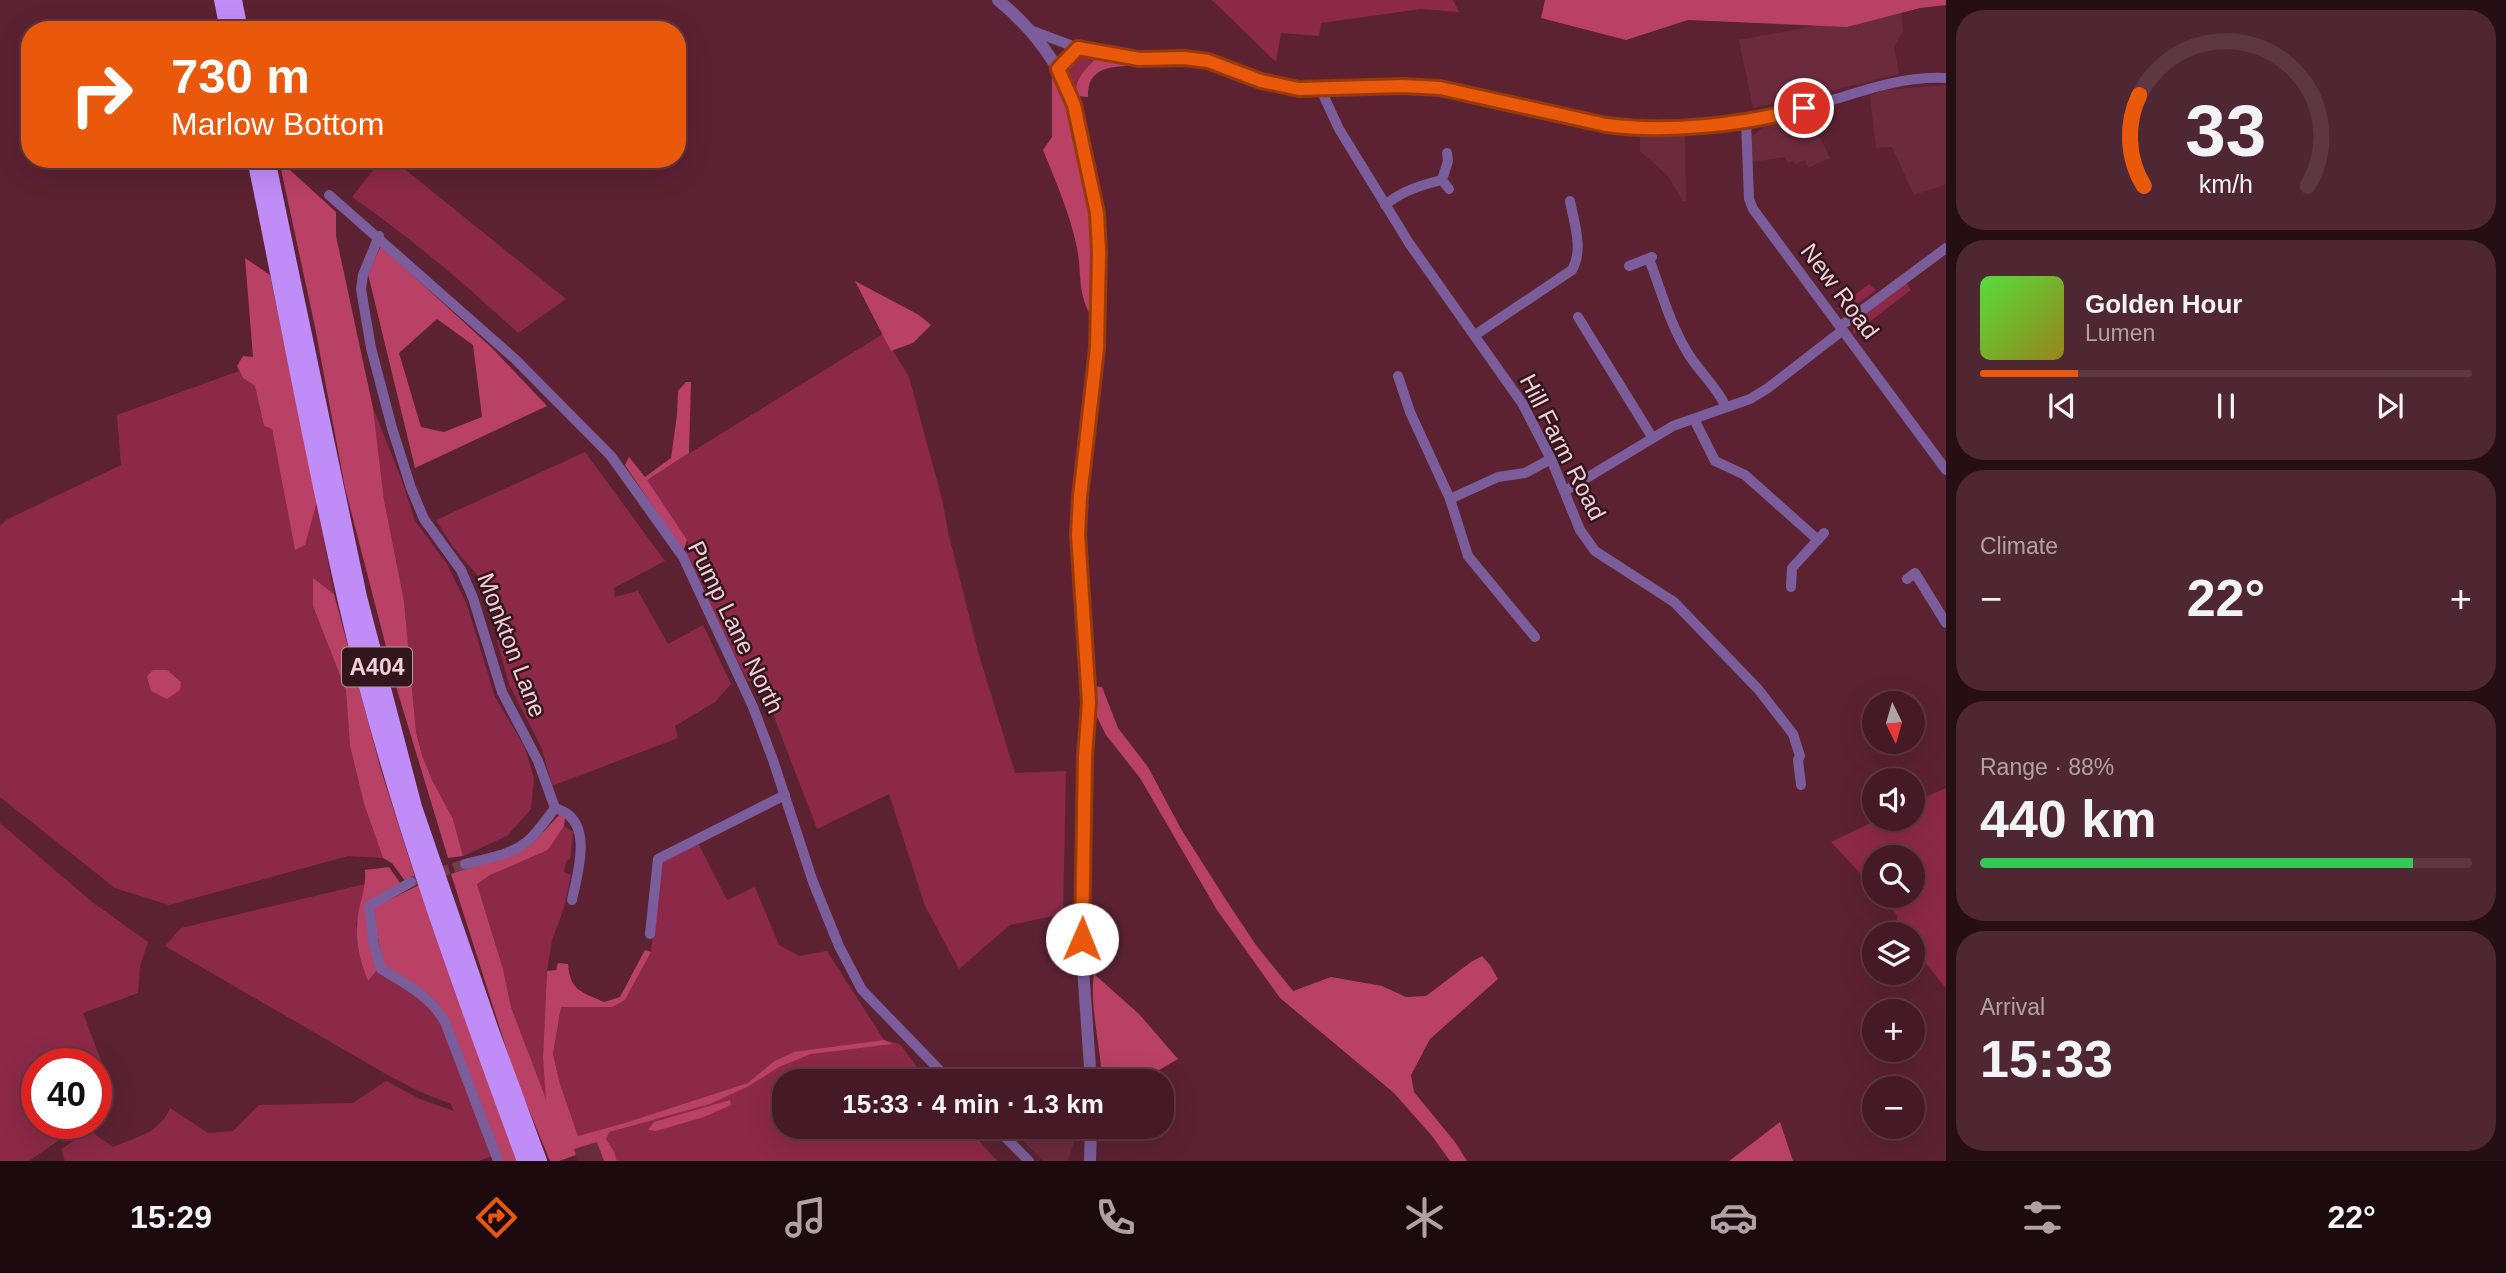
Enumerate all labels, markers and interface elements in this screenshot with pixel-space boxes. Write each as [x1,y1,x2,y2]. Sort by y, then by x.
icon: right [56,49,147,140]
text: 730 m [171,49,310,103]
pin [1774,78,1834,138]
icon: arrive [1785,89,1823,127]
text: 33 [2186,90,2266,171]
text: Marlow Bottom [171,106,384,142]
text: km/h [2199,170,2253,198]
street label: New Road [1795,238,1885,344]
text: Golden Hour [2085,289,2242,319]
text: Lumen [2085,320,2155,346]
street label: Hill Farm Road [1515,370,1611,524]
icon: previous [2043,387,2081,425]
icon: pause [2207,387,2245,425]
icon: next [2371,387,2409,425]
text: Climate [1980,533,2058,559]
street label: Pump Lane North [683,537,789,717]
street label: Monkton Lane [472,569,552,721]
text: 22° [2187,569,2265,627]
text: − [1980,578,2002,620]
text: + [2450,578,2472,620]
road number: A404 [342,648,412,687]
north arrow [1862,691,1925,754]
map controls [1862,691,1925,1139]
text: Range · 88% [1980,754,2114,780]
button: sound [1862,768,1925,831]
text: 440 km [1980,790,2156,848]
button: search [1862,845,1925,908]
position arrow [1045,902,1119,976]
button: layers [1862,922,1925,985]
text: Arrival [1980,994,2045,1020]
button: + [1862,999,1925,1062]
text: 15:33 [1980,1030,2113,1088]
speed limit sign: 40 [21,1048,112,1139]
button: − [1862,1076,1925,1139]
text: 15:33 · 4 min · 1.3 km [842,1089,1104,1119]
icon: directions [472,1193,521,1242]
icon: music [781,1193,830,1242]
icon: phone [1091,1193,1140,1242]
icon: climate [1400,1193,1449,1242]
icon: car [1709,1193,1758,1242]
icon: filters [2018,1193,2067,1242]
text: 15:29 [130,1199,212,1235]
text: 22° [2327,1199,2376,1235]

